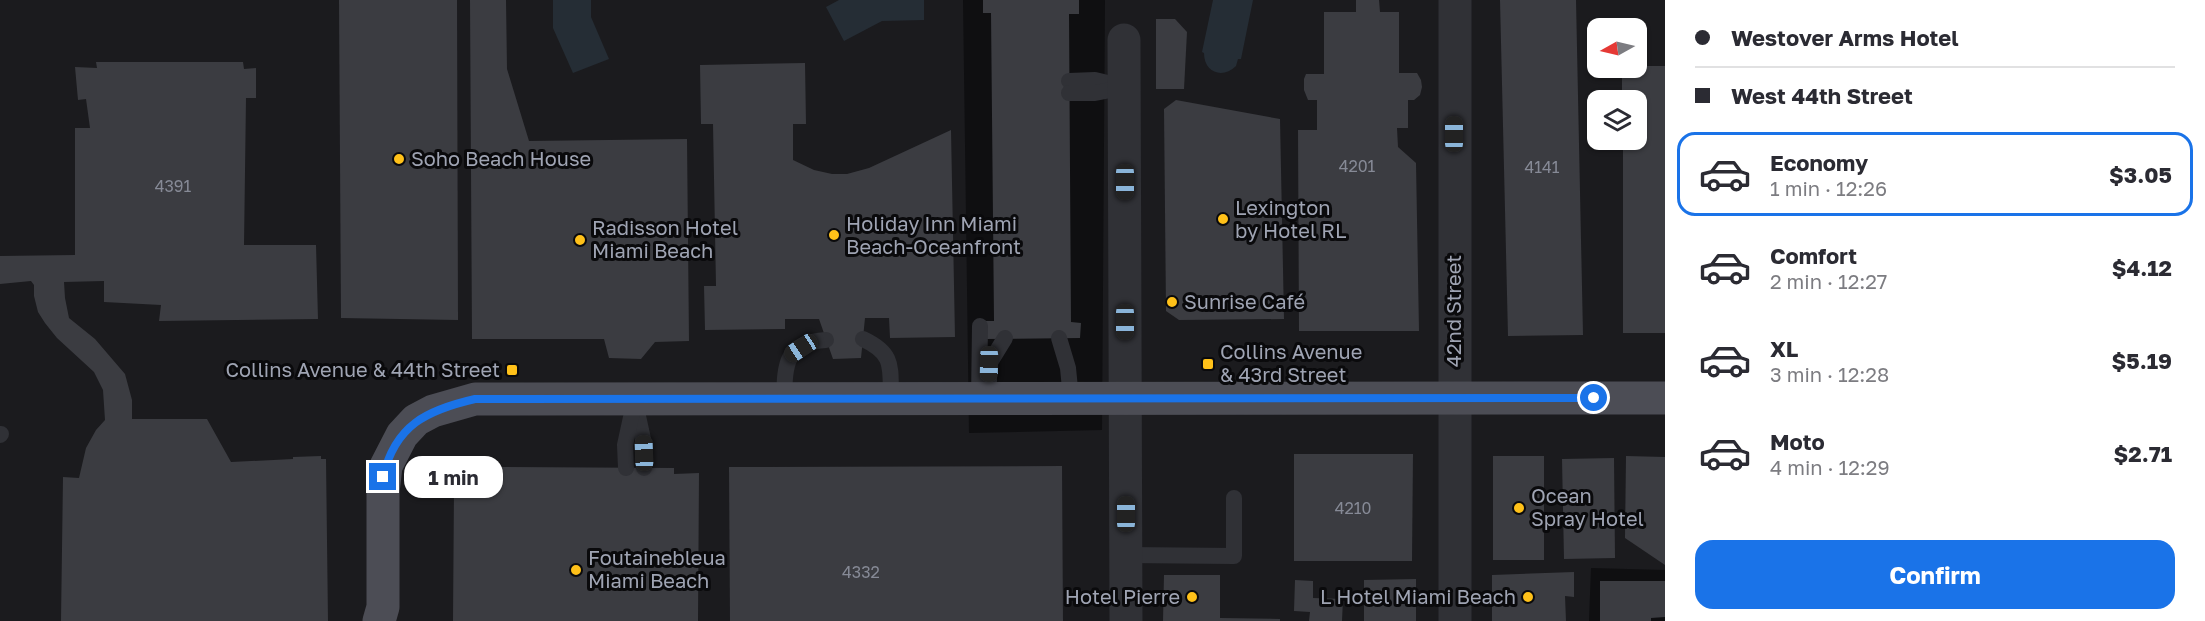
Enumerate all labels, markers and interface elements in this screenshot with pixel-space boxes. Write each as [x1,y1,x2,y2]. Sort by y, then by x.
north arrow [1587,18,1647,78]
map controls [1587,18,1647,150]
text: Westover Arms Hotel [1731,24,1959,51]
text: West 44th Street [1731,82,1913,109]
button: layers [1587,90,1647,150]
car [1445,116,1463,152]
place label: Soho Beach House [411,146,591,170]
icon: car [1698,147,1752,201]
text: Economy [1770,149,1868,176]
marker: Soho Beach House [392,152,406,166]
house number: 4201 [1339,156,1376,176]
house number: 4141 [1524,157,1560,177]
text: $3.05 [2109,161,2172,188]
car [1116,164,1134,200]
house number: 4391 [155,176,192,196]
text: 1 min · 12:26 [1770,176,1887,200]
place label: Lexington by Hotel RL [1235,195,1346,242]
place label: Holiday Inn Miami Beach-Oceanfront [846,211,1021,258]
marker: Lexington by Hotel RL [1216,212,1230,226]
place label: Radisson Hotel Miami Beach [592,215,738,262]
marker: Holiday Inn Miami Beach-Oceanfront [827,228,841,242]
marker: Radisson Hotel Miami Beach [573,233,587,247]
icon: car [1698,240,1752,294]
text: Comfort [1770,242,1857,269]
text: $4.12 [2112,254,2172,281]
street label: 42nd Street [1441,255,1465,367]
text: 2 min · 12:27 [1770,269,1887,293]
place label: Sunrise Café [1184,289,1305,313]
marker: Sunrise Café [1165,295,1179,309]
car [1116,304,1134,340]
car [781,331,821,365]
icon: car [1698,333,1752,387]
text: XL [1770,335,1798,362]
place label: Collins Avenue & 43rd Street [1220,339,1362,386]
car [980,346,998,382]
text: $5.19 [2111,347,2172,374]
place label: Collins Avenue & 44th Street [225,357,500,381]
marker: Collins Avenue & 43rd Street [1201,357,1215,371]
text: 3 min · 12:28 [1770,362,1889,386]
marker: Collins Avenue & 44th Street [505,363,519,377]
route start [1580,384,1607,411]
icon: car [1698,426,1752,480]
text: Moto [1770,428,1825,455]
car [634,435,654,471]
text: $2.71 [2113,440,2172,467]
text: 4 min · 12:29 [1770,455,1890,479]
callout: 1 min [404,456,503,498]
route end [369,463,396,490]
text: 1 min [428,465,479,489]
place label: Ocean Spray Hotel [1531,483,1644,530]
car [1117,496,1135,532]
house number: 4210 [1335,498,1371,518]
marker: Ocean Spray Hotel [1512,501,1526,515]
button: Confirm [1695,540,2175,609]
place label: Foutainebleua Miami Beach [588,545,726,592]
house number: 4332 [842,562,880,582]
marker: Foutainebleua Miami Beach [569,563,583,577]
place label: Hotel Pierre [1065,584,1180,608]
place label: L Hotel Miami Beach [1320,584,1516,608]
marker: Hotel Pierre [1185,590,1199,604]
marker: L Hotel Miami Beach [1521,590,1535,604]

